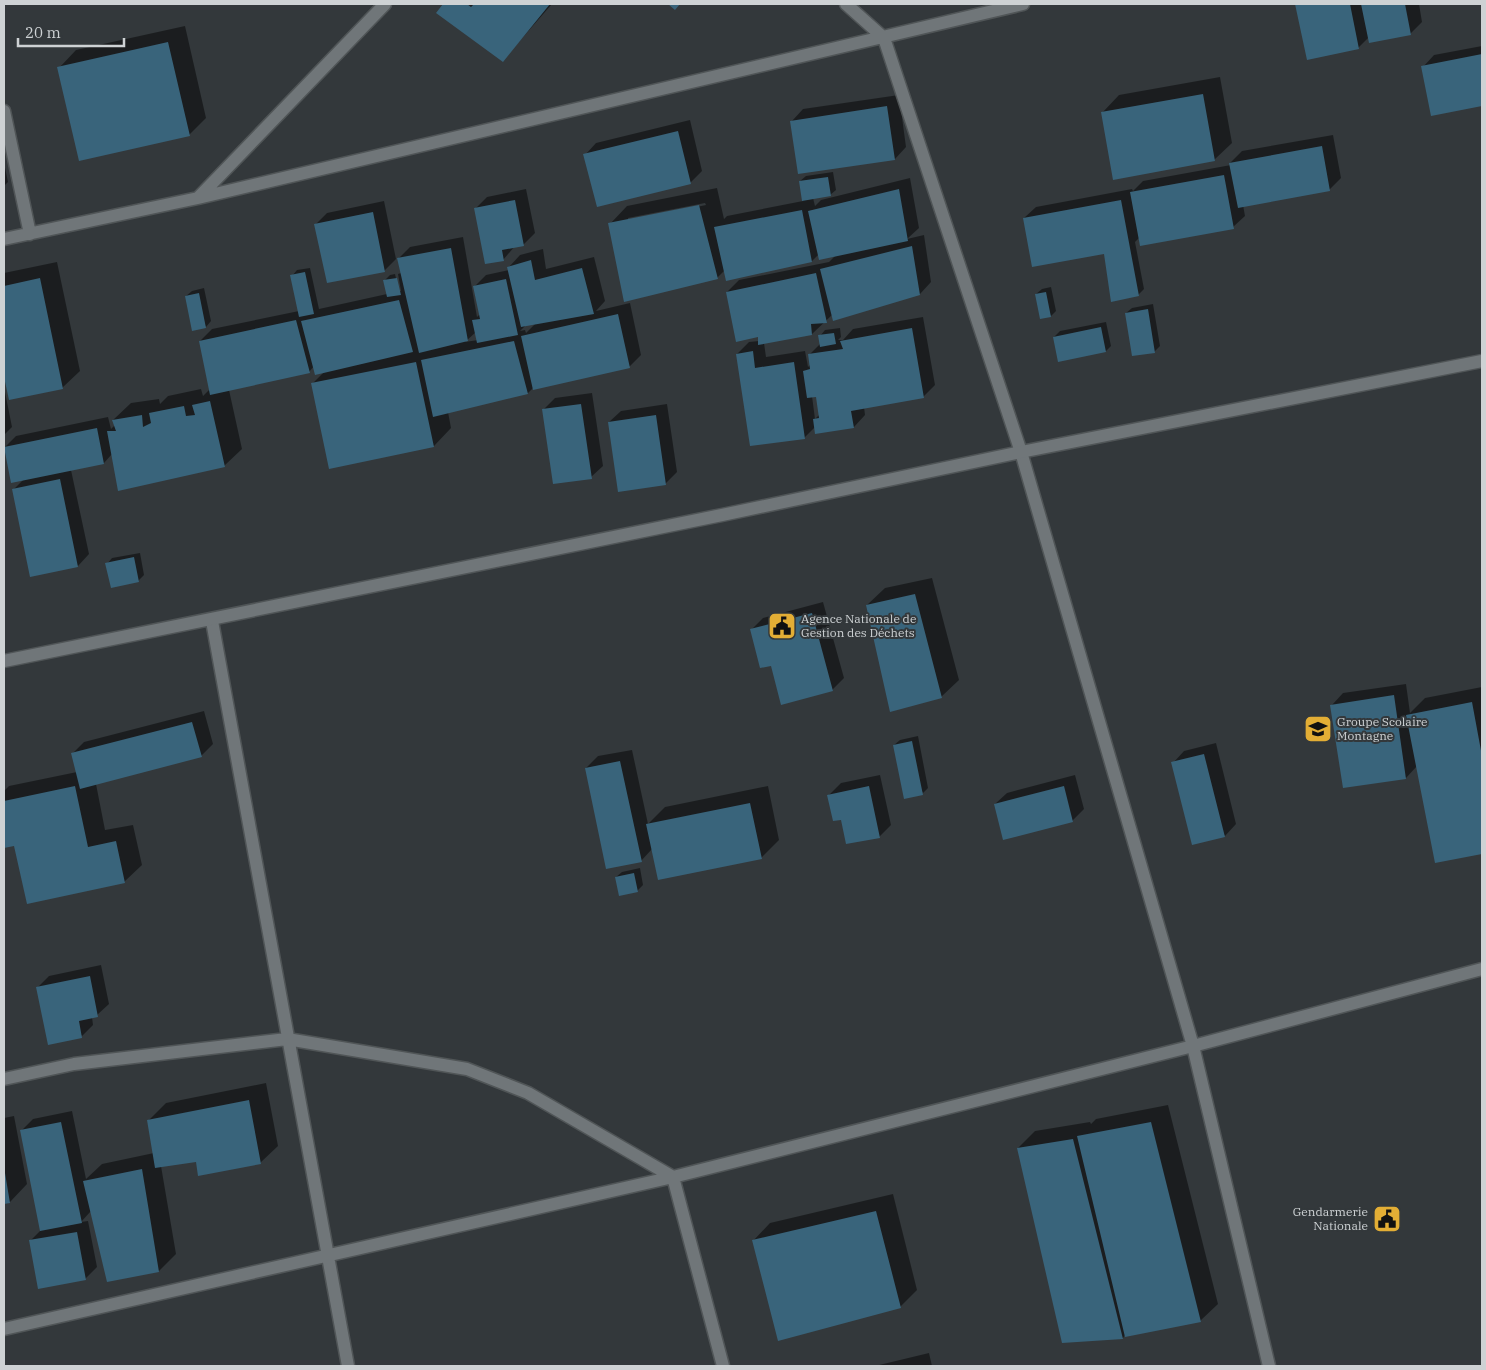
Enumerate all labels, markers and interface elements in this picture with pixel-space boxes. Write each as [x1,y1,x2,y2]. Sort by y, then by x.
scale bar [18,15,124,47]
text: 20 m [25,23,61,42]
public building icon: Agence Nationale de Gestion des Déchets [767,611,797,641]
place label: Agence Nationale de Gestion des Déchets [801,611,916,640]
school or university icon: Groupe Scolaire Montagne [1303,714,1333,744]
place label: Groupe Scolaire Montagne [1337,714,1427,743]
place label: Gendarmerie Nationale [1293,1204,1368,1233]
public building icon: Gendarmerie Nationale [1372,1204,1402,1234]

